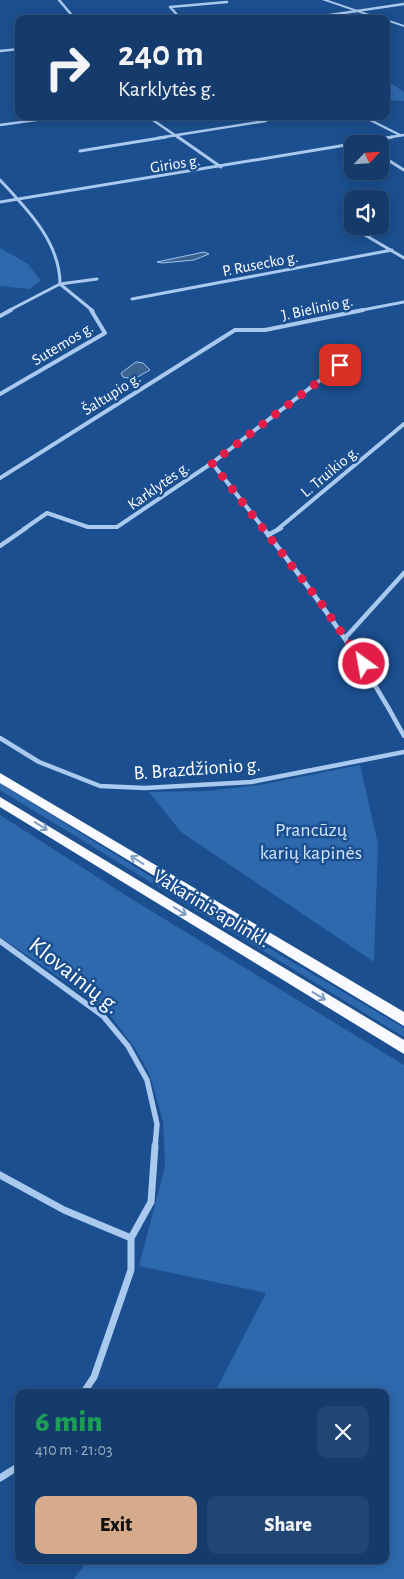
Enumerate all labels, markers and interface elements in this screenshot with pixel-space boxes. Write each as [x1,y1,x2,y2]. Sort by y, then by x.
icon: right [35,35,100,100]
text: 240 m [118,37,204,72]
text: Karklytės g. [118,78,216,100]
north arrow [344,135,389,180]
map controls [344,135,389,235]
street label: Girios g. [149,152,201,176]
button: sound [344,190,389,235]
street label: P. Rusecko g. [221,249,299,279]
street label: J. Bielinio g. [280,293,354,323]
street label: Sutemos g. [29,319,96,368]
pin [319,344,361,386]
icon: arrive [326,351,354,379]
street label: Šaltupio g. [78,368,144,418]
street label: L. Truikio g. [298,443,362,500]
street label: Karklytės g. [125,459,193,514]
position arrow [337,637,389,689]
street label: B. Brazdžionio g. [133,755,261,783]
park label: Prancūzų karių kapinės [260,820,362,863]
one-way arrow [34,822,48,832]
one-way arrow [131,854,145,864]
street label: Vakarinis aplinkl. [150,866,273,952]
one-way arrow [172,907,186,917]
street label: Klovainių g. [24,933,125,1019]
one-way arrow [311,991,325,1001]
button: close [317,1406,369,1458]
text: 6 min [35,1407,103,1437]
text: 410 m · 21:03 [35,1442,113,1458]
button: Exit [35,1496,197,1554]
button: Share [207,1496,369,1554]

